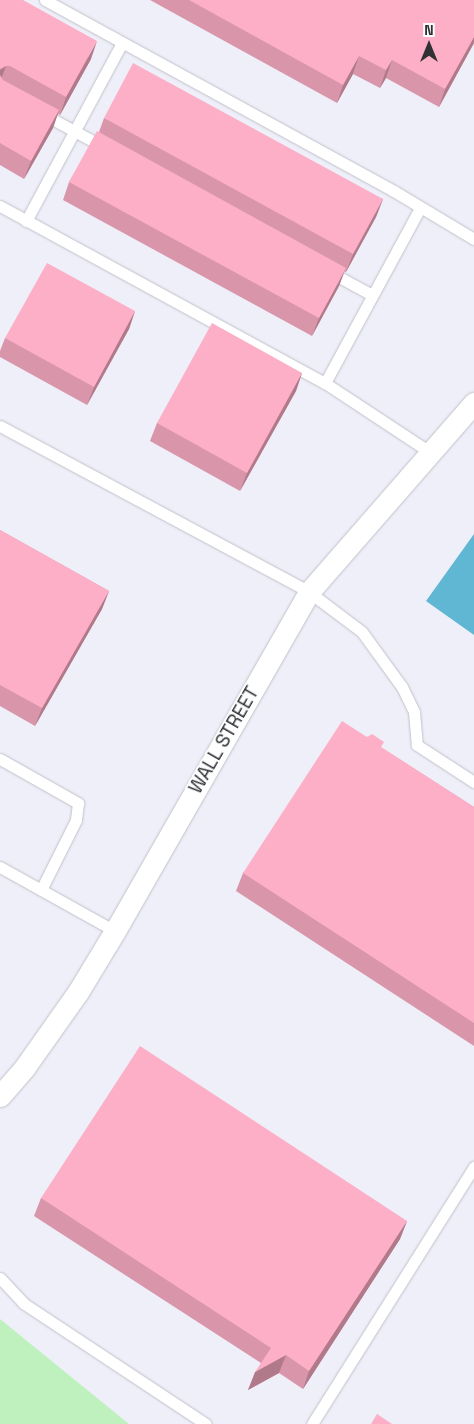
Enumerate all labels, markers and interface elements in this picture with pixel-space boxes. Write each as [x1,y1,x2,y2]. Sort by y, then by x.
north arrow [404,20,454,70]
text: N [424,21,434,39]
street label: WALL STREET [184,682,264,798]

